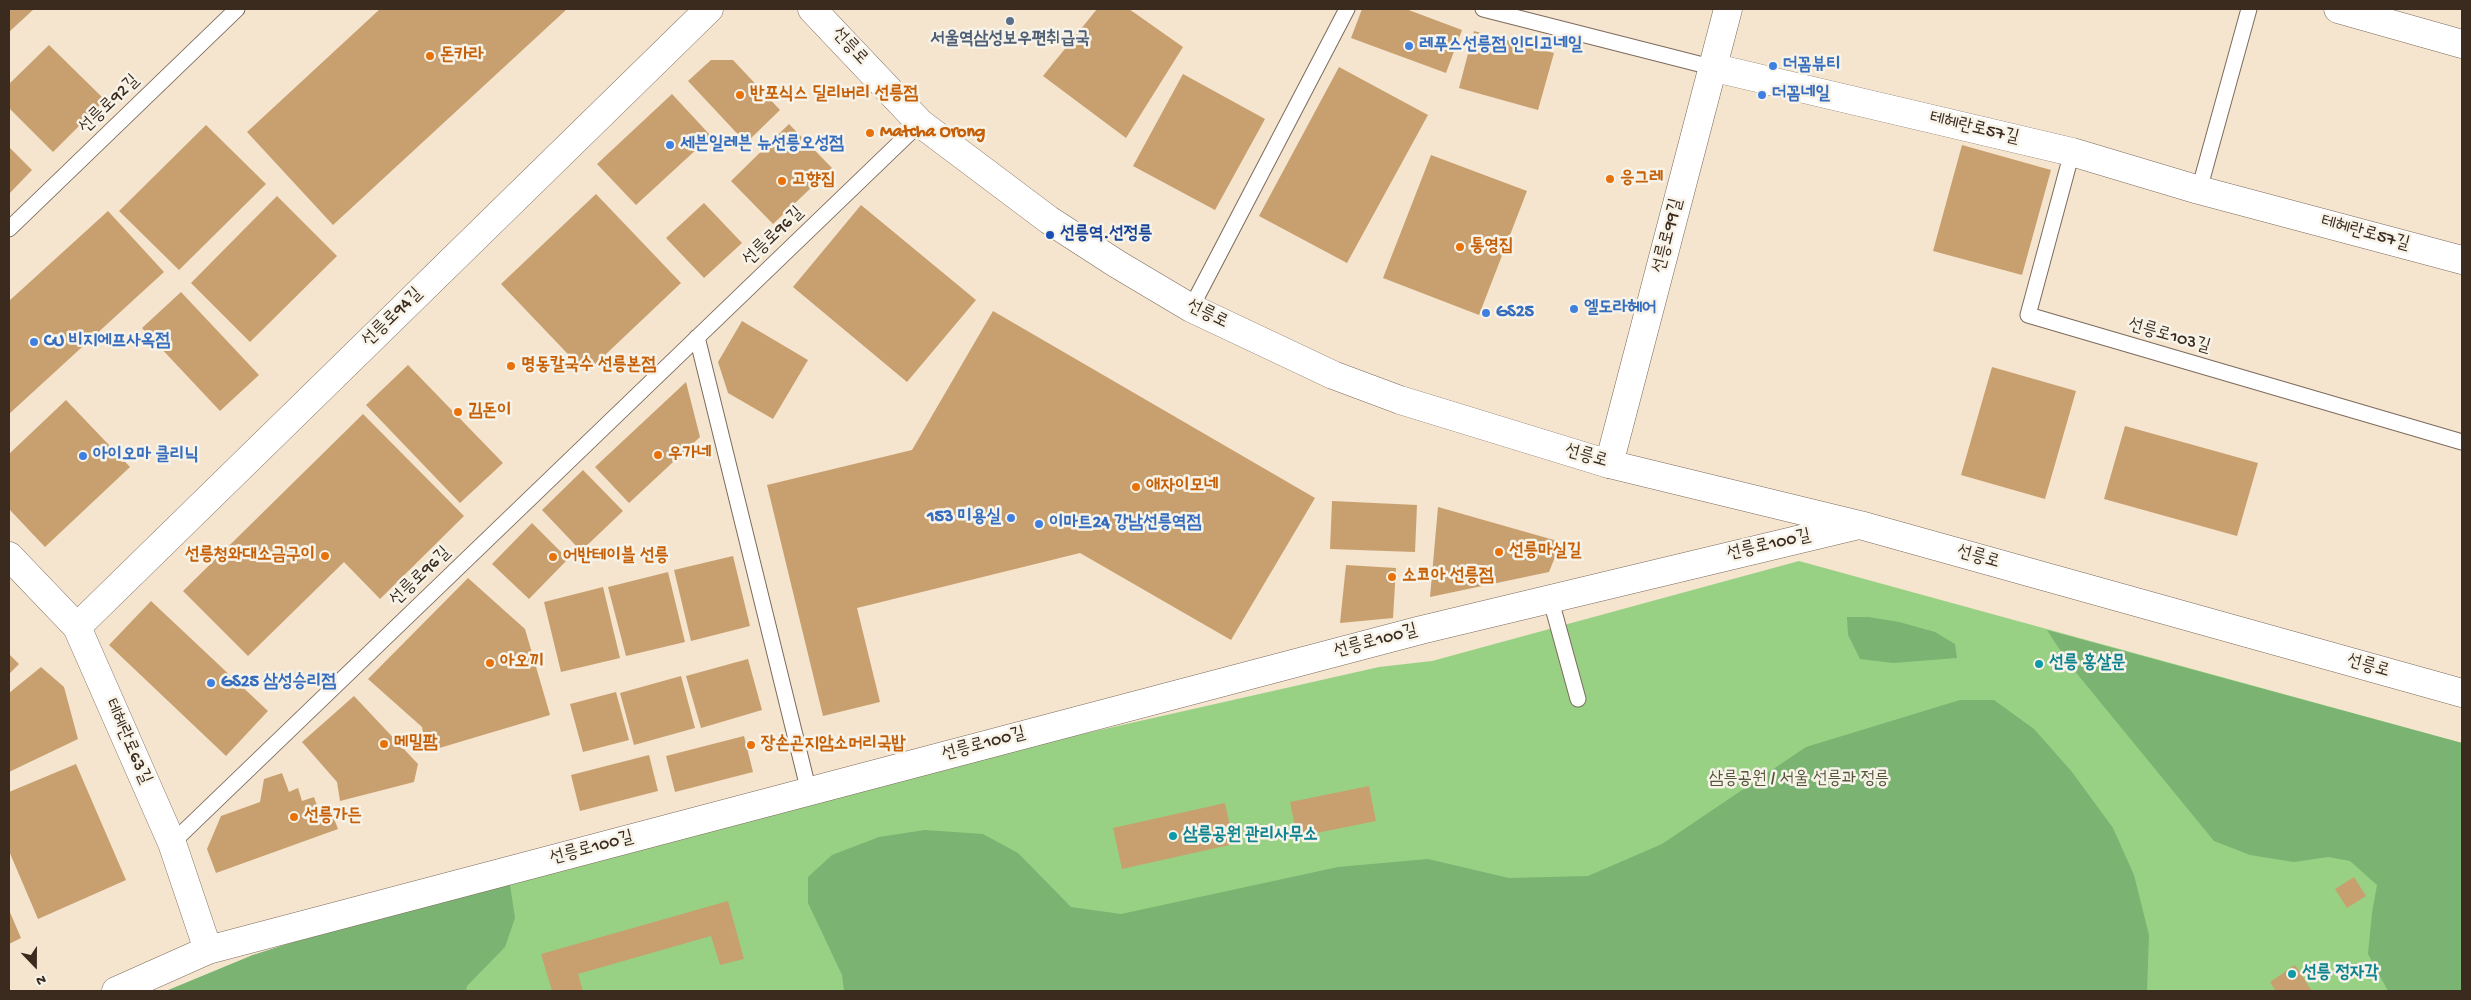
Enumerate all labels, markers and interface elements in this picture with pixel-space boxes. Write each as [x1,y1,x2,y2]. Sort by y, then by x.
marker: 서울역삼성보우편취급국 [1004,15,1016,27]
street label: 선릉로 [826,24,872,70]
place label: 서울역삼성보우편취급국 [930,29,1090,51]
place label: 레푸스선릉점 인디고네일 [1419,35,1583,57]
marker: 레푸스선릉점 인디고네일 [1403,40,1415,52]
place label: 돈카라 [440,45,483,67]
marker: 돈카라 [424,50,436,62]
place label: 더꼼뷰티 [1783,55,1841,77]
marker: 더꼼뷰티 [1767,60,1779,72]
street label: 선릉로92길 [75,71,145,139]
place label: 반포식스 딜리버리 선릉점 [750,84,918,106]
place label: 더꼼네일 [1772,84,1830,106]
marker: 반포식스 딜리버리 선릉점 [734,89,746,101]
marker: 더꼼네일 [1756,89,1768,101]
street label: 테헤란로57길 [1927,108,2021,150]
place label: Matcha Orong [880,122,985,144]
marker: Matcha Orong [864,127,876,139]
place label: 세븐일레븐 뉴선릉오성점 [680,134,844,156]
marker: 세븐일레븐 뉴선릉오성점 [664,139,676,151]
place label: 응그레 [1620,168,1663,190]
place label: 고향집 [792,170,835,192]
marker: 응그레 [1604,173,1616,185]
marker: 고향집 [776,175,788,187]
street label: 선릉로99길 [1649,197,1689,275]
street label: 선릉로96길 [739,203,809,271]
street label: 테헤란로57길 [2318,212,2412,256]
place label: 선릉역.선정릉 [1060,224,1153,246]
marker: 선릉역.선정릉 [1044,229,1056,241]
place label: 통영집 [1470,236,1513,258]
marker: 통영집 [1454,241,1466,253]
street label: 선릉로94길 [358,284,428,352]
street label: 선릉로 [1183,296,1231,334]
place label: 엘도라헤어 [1584,298,1656,320]
place label: GS25 [1496,302,1534,324]
marker: 엘도라헤어 [1568,303,1580,315]
marker: GS25 [1480,307,1492,319]
street label: 선릉로103길 [2125,315,2213,359]
place label: CU 비지에프사옥점 [44,331,170,353]
marker: CU 비지에프사옥점 [28,336,40,348]
place label: 명동칼국수 선릉본점 [521,355,656,377]
marker: 명동칼국수 선릉본점 [505,360,517,372]
place label: 김돈이 [468,401,511,423]
marker: 김돈이 [452,406,464,418]
street label: 선릉로 [1562,441,1610,473]
place label: 우가네 [668,444,711,466]
place label: 아이오마 클리닉 [93,445,199,467]
marker: 우가네 [652,449,664,461]
marker: 아이오마 클리닉 [77,450,89,462]
place label: 애자이모네 [1146,476,1218,498]
marker: 애자이모네 [1130,481,1142,493]
place label: 153 미용실 [927,507,1001,529]
marker: 153 미용실 [1005,512,1017,524]
place label: 이마트24 강남선릉역점 [1049,513,1201,535]
marker: 이마트24 강남선릉역점 [1033,518,1045,530]
street label: 선릉로100길 [1725,526,1813,566]
place label: 선릉마실길 [1509,541,1581,563]
street label: 선릉로 [1954,542,2002,574]
street label: 선릉로96길 [386,543,456,611]
place label: 선릉청와대소금구이 [185,545,315,567]
place label: 어반테이블 선릉 [563,546,669,568]
marker: 선릉마실길 [1493,546,1505,558]
marker: 선릉청와대소금구이 [319,550,331,562]
marker: 어반테이블 선릉 [547,551,559,563]
place label: 소코아 선릉점 [1402,566,1493,588]
marker: 소코아 선릉점 [1386,571,1398,583]
street label: 선릉로100길 [1332,620,1420,664]
street label: 선릉로 [2344,651,2392,683]
place label: 아오끼 [500,652,543,674]
place label: 선릉 홍살문 [2049,653,2126,675]
marker: 아오끼 [484,657,496,669]
marker: 선릉 홍살문 [2033,658,2045,670]
place label: GS25 삼성승리점 [221,672,336,694]
marker: GS25 삼성승리점 [205,677,217,689]
street label: 테헤란로63길 [99,696,155,788]
street label: 선릉로100길 [940,723,1028,767]
place label: 메밀팜 [394,733,437,755]
place label: 장손곤지암소머리국밥 [761,734,906,756]
marker: 메밀팜 [378,738,390,750]
marker: 장손곤지암소머리국밥 [745,739,757,751]
park label: 삼릉공원 / 서울 선릉과 정릉 [1709,769,1889,791]
place label: 선릉가든 [304,806,362,828]
marker: 선릉가든 [288,811,300,823]
place label: 삼릉공원 관리사무소 [1183,825,1318,847]
street label: 선릉로100길 [548,827,636,871]
marker: 삼릉공원 관리사무소 [1167,830,1179,842]
north arrow [10,940,60,990]
place label: 선릉 정자각 [2302,963,2379,985]
marker: 선릉 정자각 [2286,968,2298,980]
text: N [33,970,48,989]

